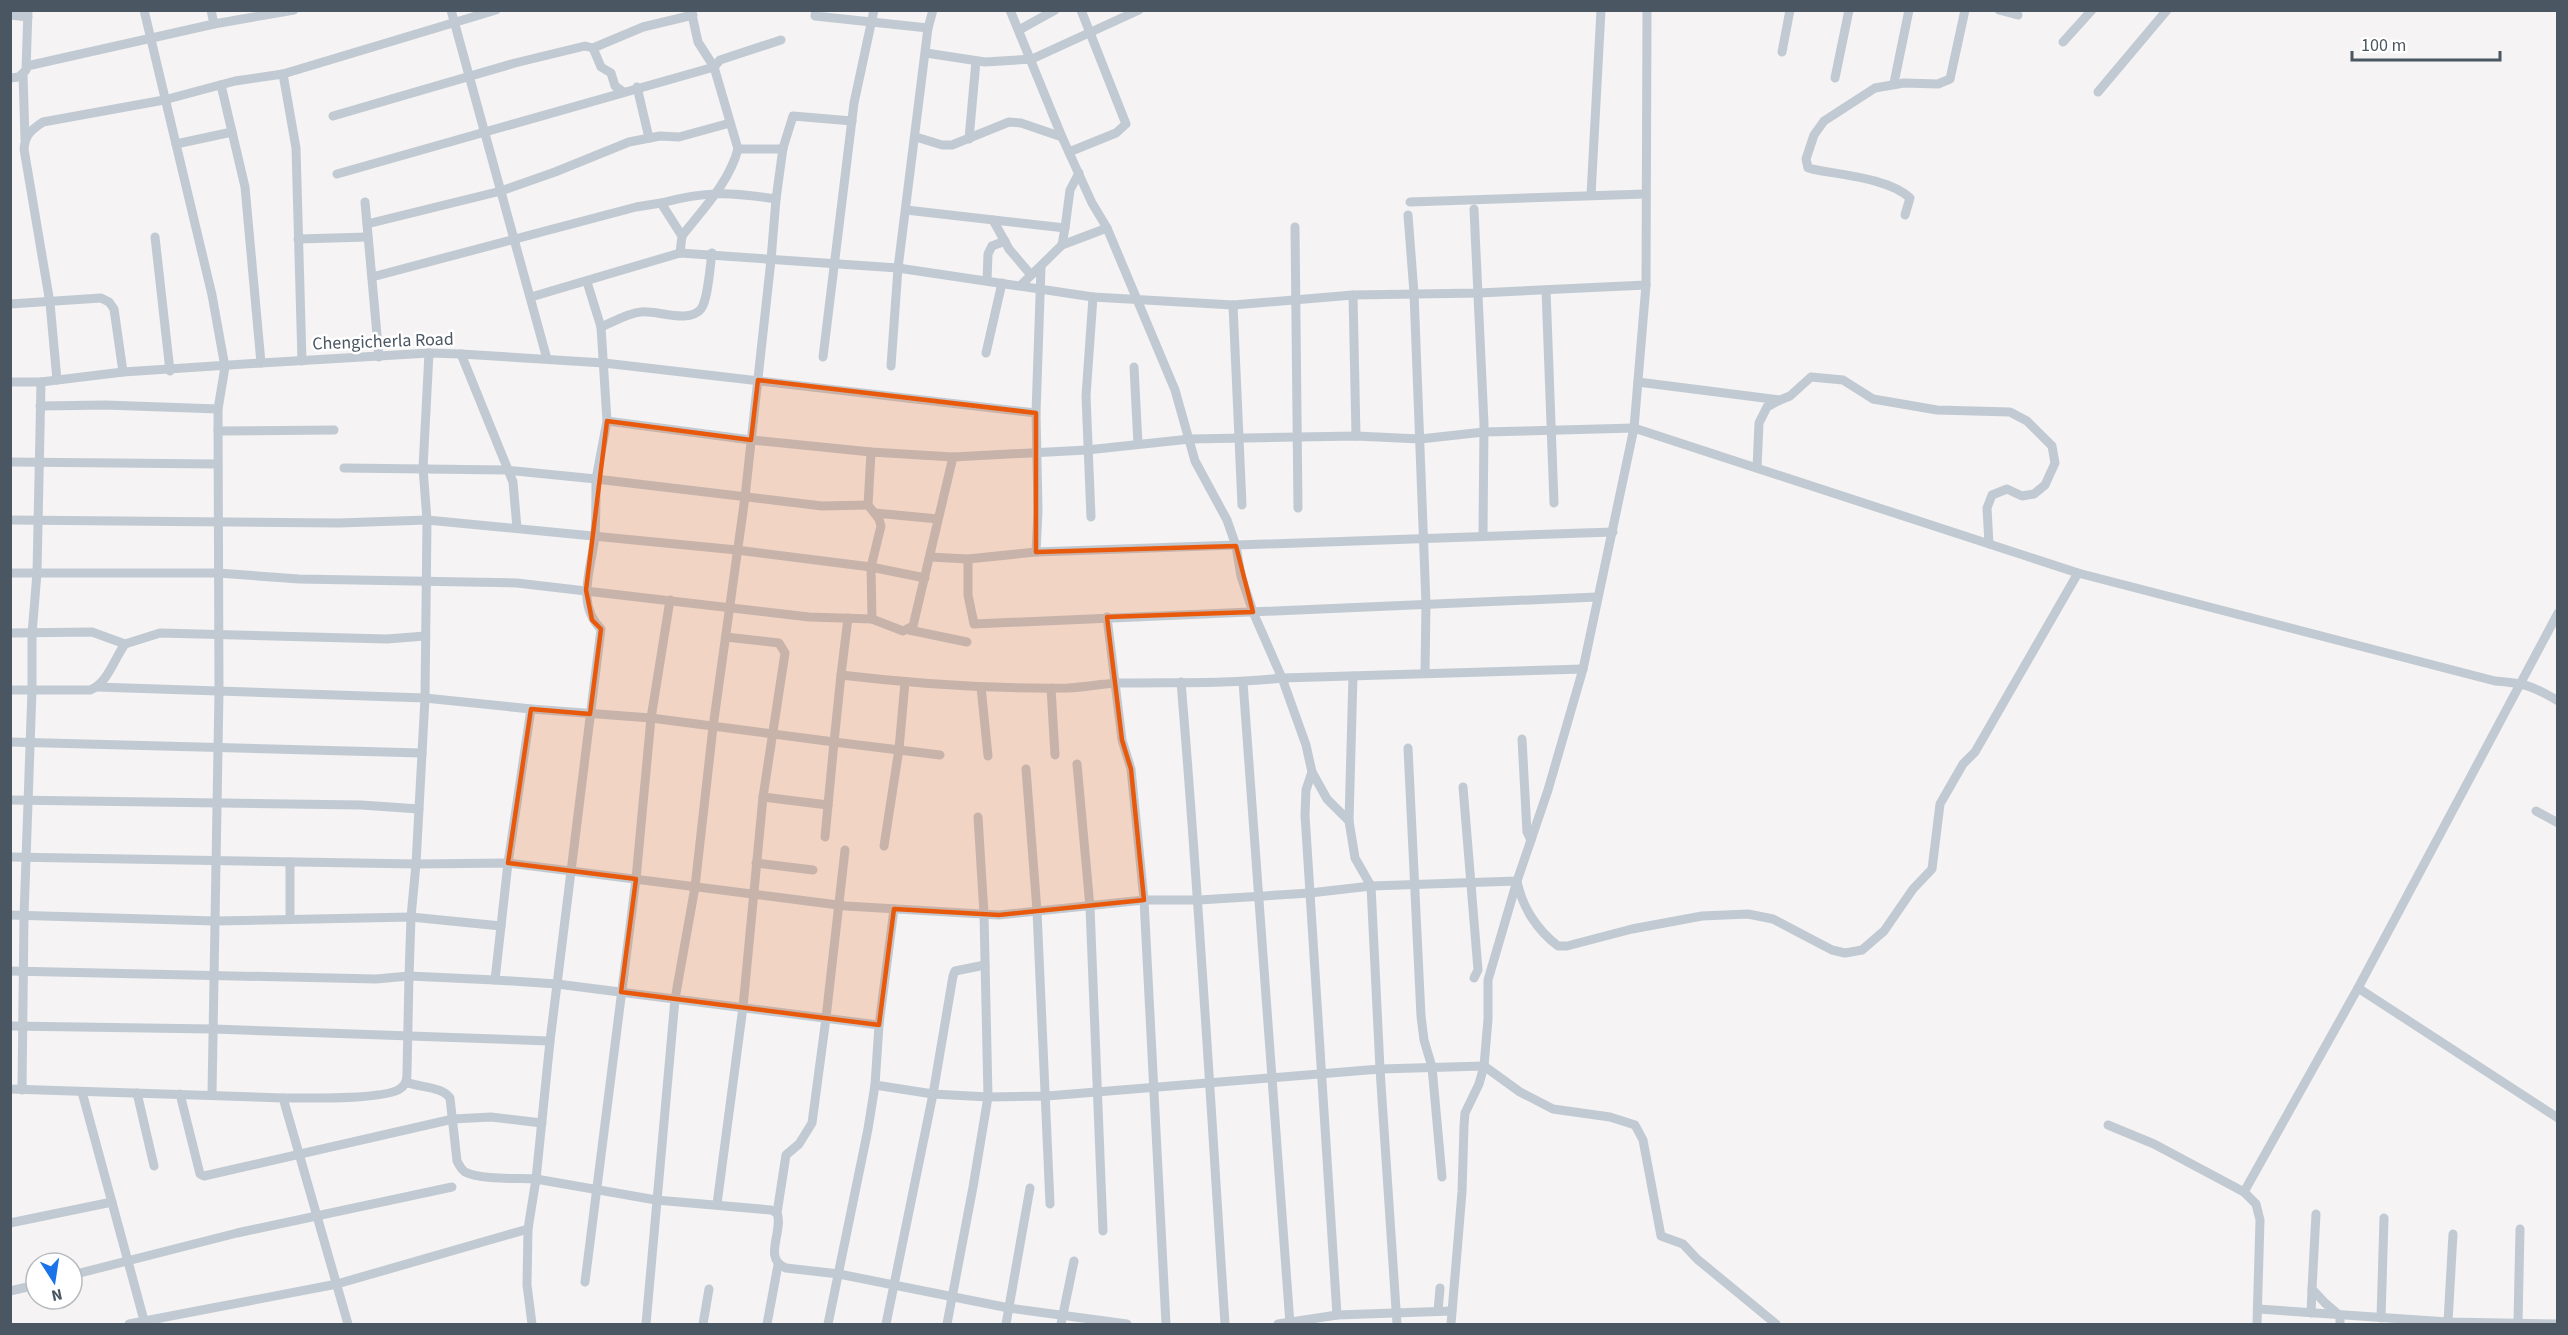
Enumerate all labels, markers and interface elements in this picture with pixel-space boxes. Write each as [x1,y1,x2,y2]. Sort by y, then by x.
scale bar [2352,24,2500,62]
text: 100 m [2361,33,2406,58]
street label: Chengicherla Road [312,327,454,356]
north arrow [24,1251,84,1311]
text: N [49,1283,64,1307]

